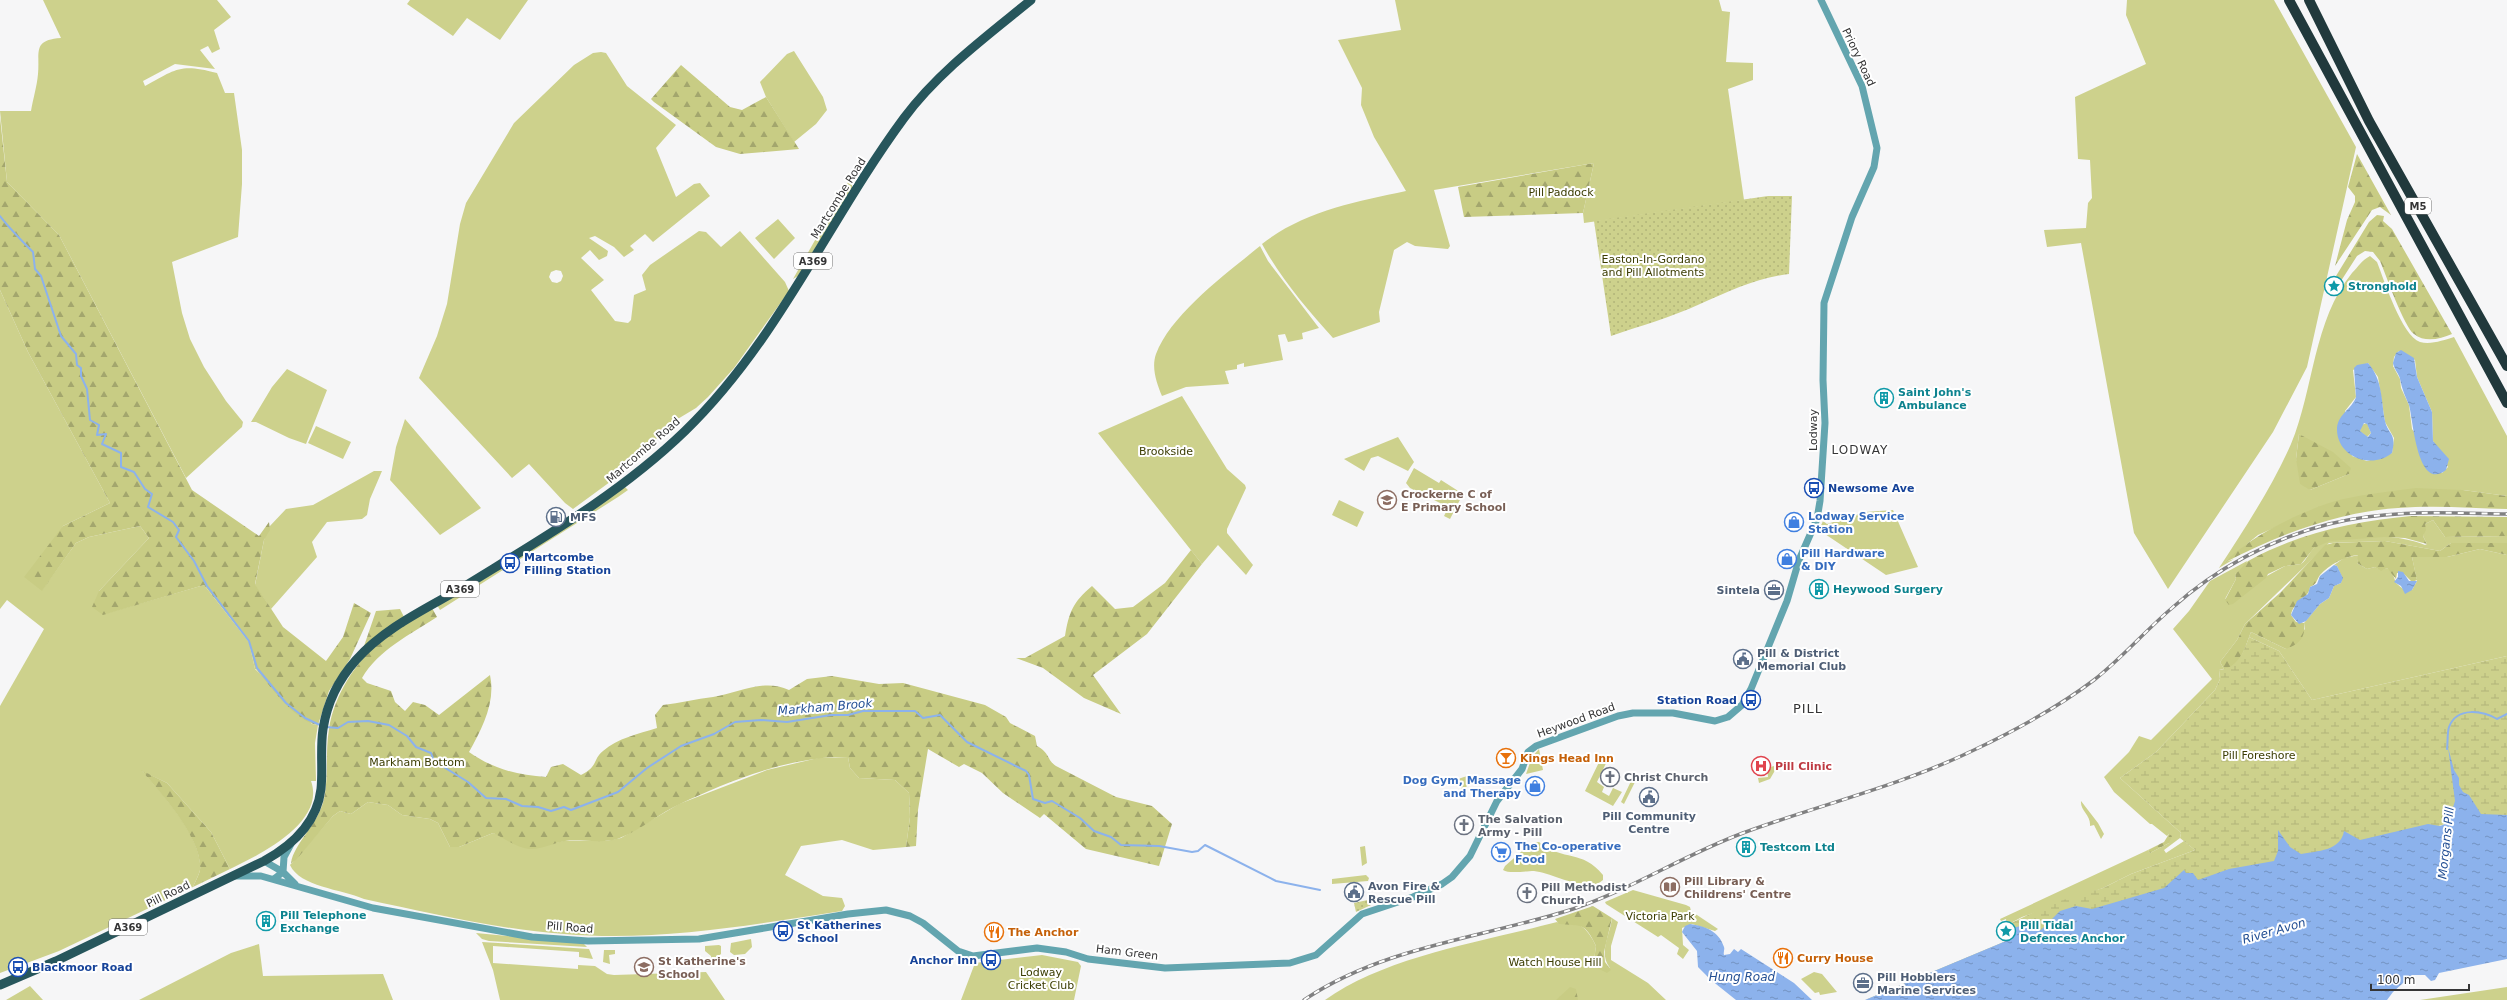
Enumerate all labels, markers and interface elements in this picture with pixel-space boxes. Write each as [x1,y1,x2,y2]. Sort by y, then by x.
street label: Priory Road [1839,26,1878,88]
street label: Martcombe Road [808,155,869,241]
park label: Pill Paddock [1528,186,1594,199]
road number: M5 [2405,198,2431,214]
road number: A369 [794,253,832,269]
park label: Easton-In-Gordano and Pill Allotments [1601,253,1705,279]
place icon: Stronghold [2323,275,2345,297]
place label: Stronghold [2348,280,2417,293]
place label: Saint John's Ambulance [1898,386,1972,412]
building icon: Saint John's Ambulance [1873,387,1895,409]
street label: Lodway [1807,409,1820,451]
street label: Martcombe Road [604,415,683,486]
district label: LODWAY [1832,443,1888,457]
park label: Brookside [1139,445,1193,458]
bus stop icon: Newsome Ave [1803,477,1825,499]
place label: Newsome Ave [1828,482,1914,495]
place label: Crockerne C of E Primary School [1401,488,1506,514]
school or university icon: Crockerne C of E Primary School [1376,489,1398,511]
fuel station icon: MFS [545,506,567,528]
place label: Lodway Service Station [1808,510,1904,536]
place label: MFS [570,511,596,524]
shop icon: Lodway Service Station [1783,511,1805,533]
place label: Pill Hardware & DIY [1801,547,1885,573]
shop icon: Pill Hardware & DIY [1776,548,1798,570]
place label: Martcombe Filling Station [524,551,611,577]
bus stop icon: Martcombe Filling Station [499,552,521,574]
building icon: Heywood Surgery [1808,578,1830,600]
office icon: Sintela [1763,579,1785,601]
road number: A369 [441,581,479,597]
place label: Heywood Surgery [1833,583,1943,596]
place label: Sintela [1717,584,1760,597]
place label: Pill & District Memorial Club [1757,647,1846,673]
public building icon: Pill & District Memorial Club [1732,648,1754,670]
bus stop icon: Station Road [1740,689,1762,711]
place label: Station Road [1657,694,1737,707]
water label: Markham Brook [777,696,874,718]
street label: Heywood Road [1535,700,1617,741]
district label: PILL [1793,701,1823,716]
bar icon: Kings Head Inn [1495,747,1517,769]
park label: Pill Foreshore [2222,749,2296,762]
place label: Kings Head Inn [1520,752,1614,765]
hospital icon: Pill Clinic [1750,755,1772,777]
park label: Markham Bottom [369,756,465,769]
place label: Pill Clinic [1775,760,1832,773]
church icon: Christ Church [1599,766,1621,788]
place label: Christ Church [1624,771,1708,784]
place label: Dog Gym, Massage and Therapy [1403,774,1521,800]
shop icon: Dog Gym, Massage and Therapy [1524,775,1546,797]
public building icon: Pill Community Centre [1638,786,1660,808]
water label: Morgans Pill [2435,806,2457,880]
place label: Pill Community Centre [1602,810,1696,836]
place label: The Salvation Army - Pill [1478,813,1563,839]
church icon: The Salvation Army - Pill [1453,814,1475,836]
building icon: Testcom Ltd [1735,836,1757,858]
place label: The Co-operative Food [1515,840,1621,866]
supermarket icon: The Co-operative Food [1490,841,1512,863]
place label: Testcom Ltd [1760,841,1835,854]
place label: Pill Library & Childrens' Centre [1684,875,1791,901]
library icon: Pill Library & Childrens' Centre [1659,876,1681,898]
street label: Pill Road [144,878,192,911]
place label: Avon Fire & Rescue Pill [1368,880,1441,906]
public building icon: Avon Fire & Rescue Pill [1343,881,1365,903]
place label: Pill Methodist Church [1541,881,1627,907]
church icon: Pill Methodist Church [1516,882,1538,904]
place label: Pill Telephone Exchange [280,909,367,935]
building icon: Pill Telephone Exchange [255,910,277,932]
park label: Victoria Park [1625,910,1695,923]
water label: River Avon [2241,915,2307,947]
road number: A369 [109,919,147,935]
street label: Pill Road [546,919,594,936]
place label: St Katherines School [797,919,882,945]
place label: Pill Tidal Defences Anchor [2020,919,2125,945]
bus stop icon: St Katherines School [772,920,794,942]
place icon: Pill Tidal Defences Anchor [1995,920,2017,942]
restaurant icon: The Anchor [983,921,1005,943]
place label: The Anchor [1008,926,1079,939]
street label: Ham Green [1095,942,1159,963]
restaurant icon: Curry House [1772,947,1794,969]
bus stop icon: Anchor Inn [980,949,1002,971]
place label: Curry House [1797,952,1873,965]
place label: Anchor Inn [910,954,977,967]
place label: St Katherine's School [658,955,746,981]
bus stop icon: Blackmoor Road [7,956,29,978]
school or university icon: St Katherine's School [633,956,655,978]
park label: Watch House Hill [1508,956,1602,969]
place label: Blackmoor Road [32,961,133,974]
park label: Lodway Cricket Club [1008,966,1074,992]
scale bar [2371,966,2469,992]
water label: Hung Road [1709,970,1776,984]
place label: Pill Hobblers Marine Services [1877,971,1976,997]
office icon: Pill Hobblers Marine Services [1852,972,1874,994]
text: 100 m [2377,973,2415,987]

